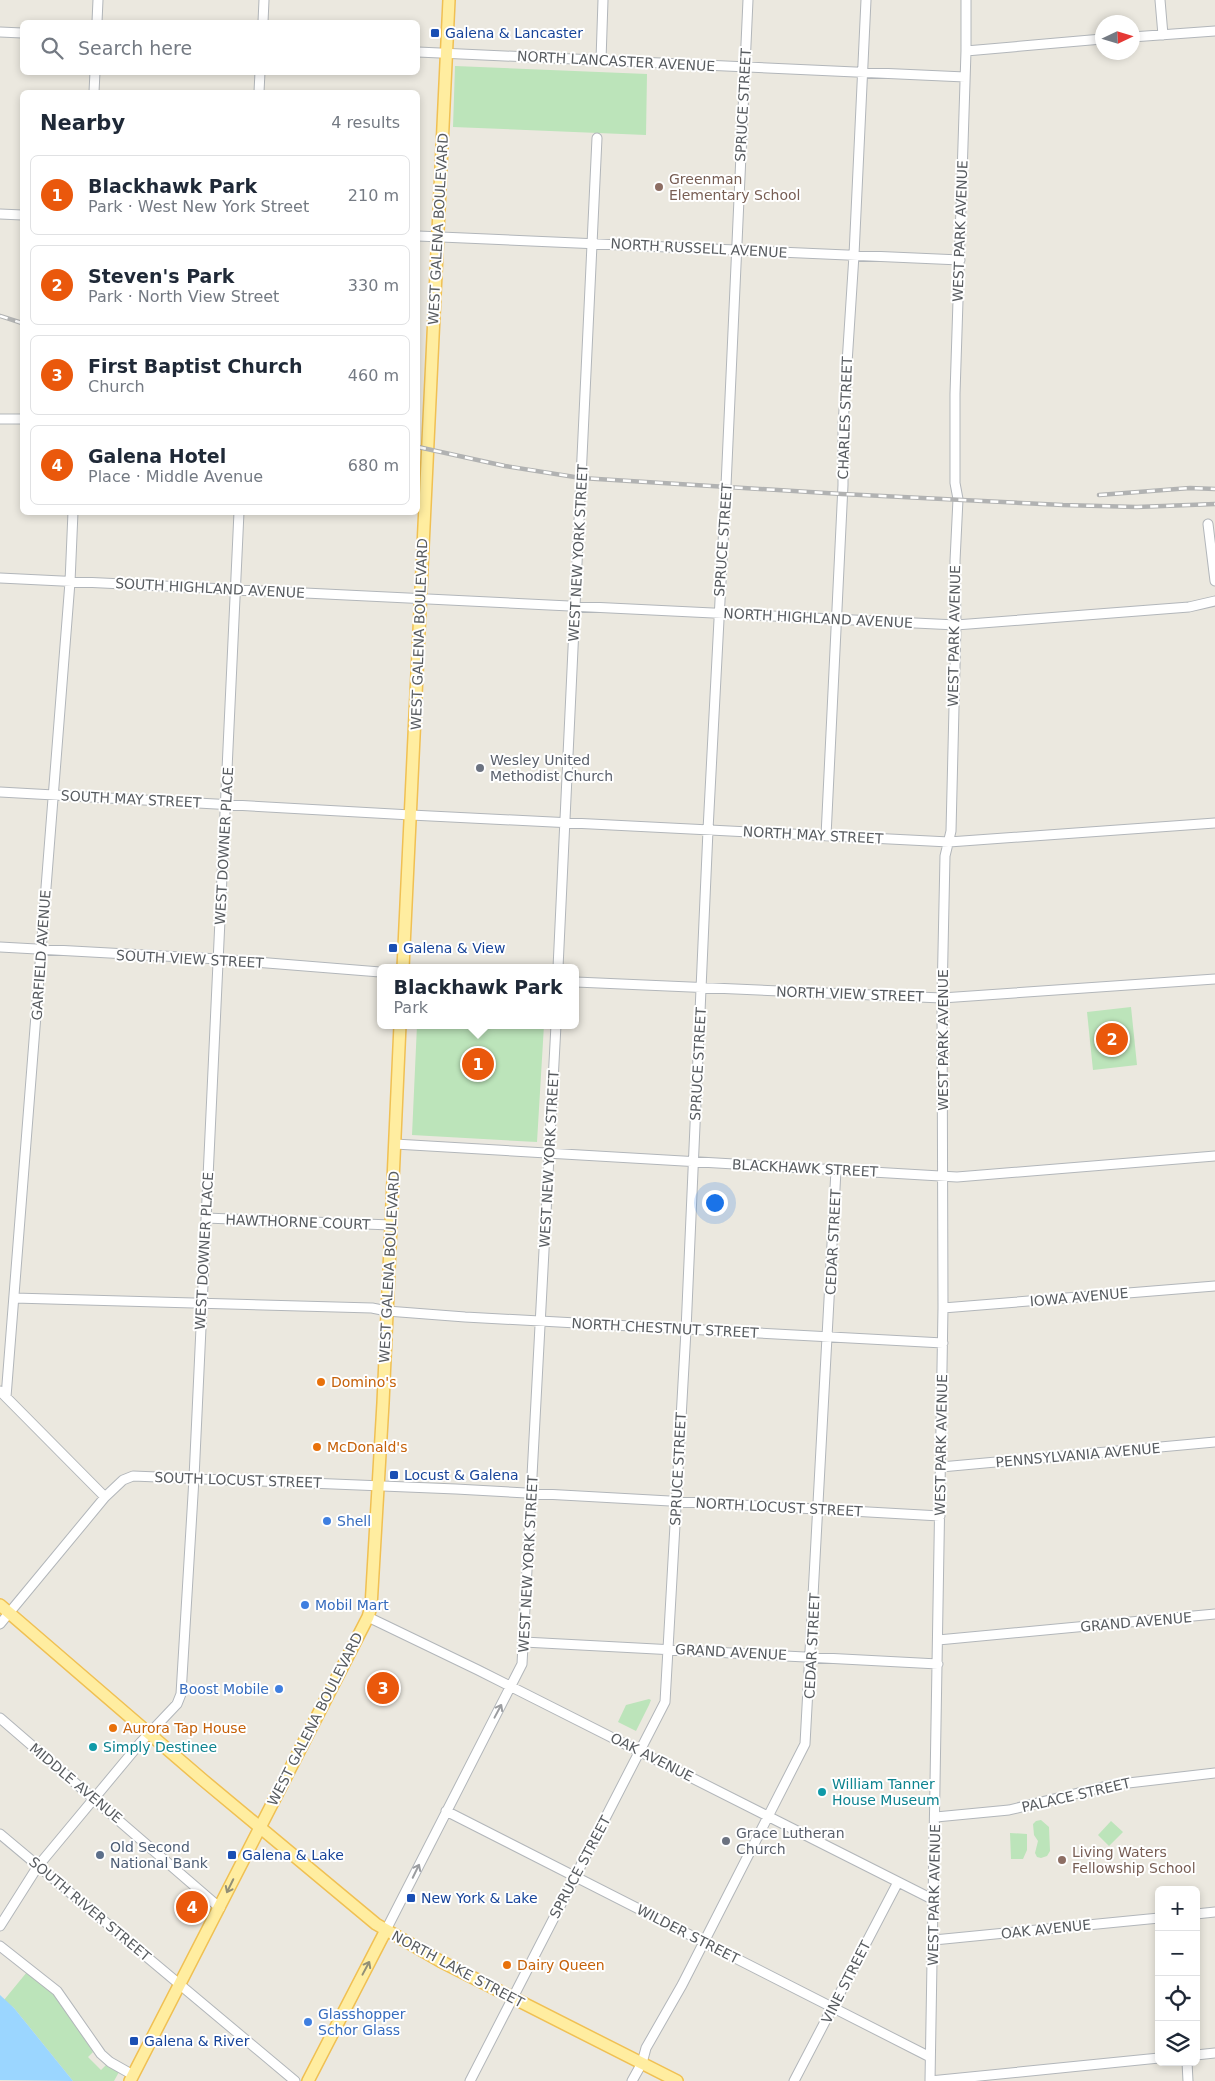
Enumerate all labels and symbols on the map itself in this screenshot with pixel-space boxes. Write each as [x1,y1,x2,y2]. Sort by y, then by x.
north arrow [1095,15,1140,60]
place label: Galena & Lancaster [445,25,583,41]
marker: Galena & Lancaster [429,27,441,39]
street label: SPRUCE STREET [732,47,754,162]
street label: NORTH LANCASTER AVENUE [517,48,715,74]
street label: WEST GALENA BOULEVARD [425,133,451,325]
street label: WEST PARK AVENUE [950,160,970,302]
place label: Greenman Elementary School [669,171,801,203]
marker: Greenman Elementary School [653,181,665,193]
street label: NORTH RUSSELL AVENUE [610,235,788,261]
street label: CHARLES STREET [835,356,855,480]
street label: WEST NEW YORK STREET [565,463,591,642]
street label: SPRUCE STREET [711,482,735,597]
street label: WEST GALENA BOULEVARD [408,538,430,730]
street label: WEST PARK AVENUE [945,565,963,707]
street label: SOUTH HIGHLAND AVENUE [115,575,305,601]
street label: NORTH HIGHLAND AVENUE [723,605,913,631]
place label: Wesley United Methodist Church [490,752,613,784]
marker: Wesley United Methodist Church [474,762,486,774]
street label: WEST DOWNER PLACE [212,767,236,925]
street label: SOUTH MAY STREET [60,787,202,811]
street label: NORTH MAY STREET [742,823,884,847]
street label: GARFIELD AVENUE [28,889,54,1021]
place label: Galena & View [403,940,505,956]
marker: Galena & View [387,942,399,954]
street label: SOUTH VIEW STREET [116,947,265,971]
street label: WEST PARK AVENUE [935,969,951,1111]
street label: NORTH VIEW STREET [776,983,925,1005]
street label: SPRUCE STREET [687,1006,709,1121]
pin: 2 [1096,1020,1128,1058]
pin: 1 [462,1045,494,1083]
street label: WEST NEW YORK STREET [536,1069,562,1248]
street label: BLACKHAWK STREET [732,1156,879,1180]
street label: WEST GALENA BOULEVARD [376,1171,402,1363]
street label: WEST DOWNER PLACE [192,1172,216,1330]
street label: CEDAR STREET [822,1188,844,1296]
your location [702,1190,728,1216]
street label: HAWTHORNE COURT [225,1211,371,1233]
street label: IOWA AVENUE [1029,1285,1129,1309]
street label: NORTH CHESTNUT STREET [571,1315,759,1341]
place label: Domino's [331,1374,396,1390]
street label: WEST PARK AVENUE [932,1374,950,1516]
marker: Domino's [315,1376,327,1388]
street label: SPRUCE STREET [667,1411,689,1526]
place label: McDonald's [327,1439,408,1455]
street label: PENNSYLVANIA AVENUE [995,1440,1161,1470]
marker: McDonald's [311,1441,323,1453]
place label: Locust & Galena [404,1467,519,1483]
street label: SOUTH LOCUST STREET [154,1469,322,1491]
marker: Locust & Galena [388,1469,400,1481]
street label: WEST NEW YORK STREET [515,1474,541,1653]
street label: NORTH LOCUST STREET [695,1495,863,1519]
place label: Shell [337,1513,371,1529]
marker: Shell [321,1515,333,1527]
street label: CEDAR STREET [801,1592,823,1700]
place label: Mobil Mart [315,1597,389,1613]
marker: Mobil Mart [299,1599,311,1611]
street label: GRAND AVENUE [1080,1609,1192,1635]
street label: WEST GALENA BOULEVARD [264,1630,366,1808]
street label: GRAND AVENUE [675,1641,787,1663]
pin: 3 [367,1669,399,1707]
place label: Boost Mobile [179,1681,269,1697]
marker: Boost Mobile [273,1683,285,1695]
one-way arrow [493,1703,503,1718]
place label: Aurora Tap House [123,1720,246,1736]
marker: Aurora Tap House [107,1722,119,1734]
street label: OAK AVENUE [608,1729,696,1785]
place label: Simply Destinee [103,1739,217,1755]
street label: MIDDLE AVENUE [27,1740,125,1826]
marker: Simply Destinee [87,1741,99,1753]
street label: PALACE STREET [1020,1775,1132,1815]
place label: William Tanner House Museum [832,1776,940,1808]
marker: William Tanner House Museum [816,1786,828,1798]
street label: SPRUCE STREET [546,1813,614,1921]
street label: WEST PARK AVENUE [925,1824,943,1966]
place label: Grace Lutheran Church [736,1825,845,1857]
marker: Grace Lutheran Church [720,1835,732,1847]
place label: Old Second National Bank [110,1839,209,1871]
place label: Living Waters Fellowship School [1072,1844,1196,1876]
place label: Galena & Lake [242,1847,344,1863]
marker: Old Second National Bank [94,1849,106,1861]
marker: Galena & Lake [226,1849,238,1861]
street label: SOUTH RIVER STREET [26,1854,154,1965]
marker: Living Waters Fellowship School [1056,1854,1068,1866]
one-way arrow [411,1864,421,1879]
one-way arrow [225,1879,235,1894]
pin: 4 [176,1888,208,1926]
place label: New York & Lake [421,1890,538,1906]
marker: New York & Lake [405,1892,417,1904]
street label: WILDER STREET [634,1901,742,1967]
street label: OAK AVENUE [1000,1916,1092,1942]
street label: NORTH LAKE STREET [389,1927,527,2011]
street label: VINE STREET [818,1937,874,2026]
place label: Dairy Queen [517,1957,605,1973]
marker: Dairy Queen [501,1959,513,1971]
one-way arrow [362,1961,371,1976]
place label: Glasshopper Schor Glass [318,2006,406,2038]
marker: Glasshopper Schor Glass [302,2016,314,2028]
place label: Galena & River [144,2033,250,2049]
marker: Galena & River [128,2035,140,2047]

